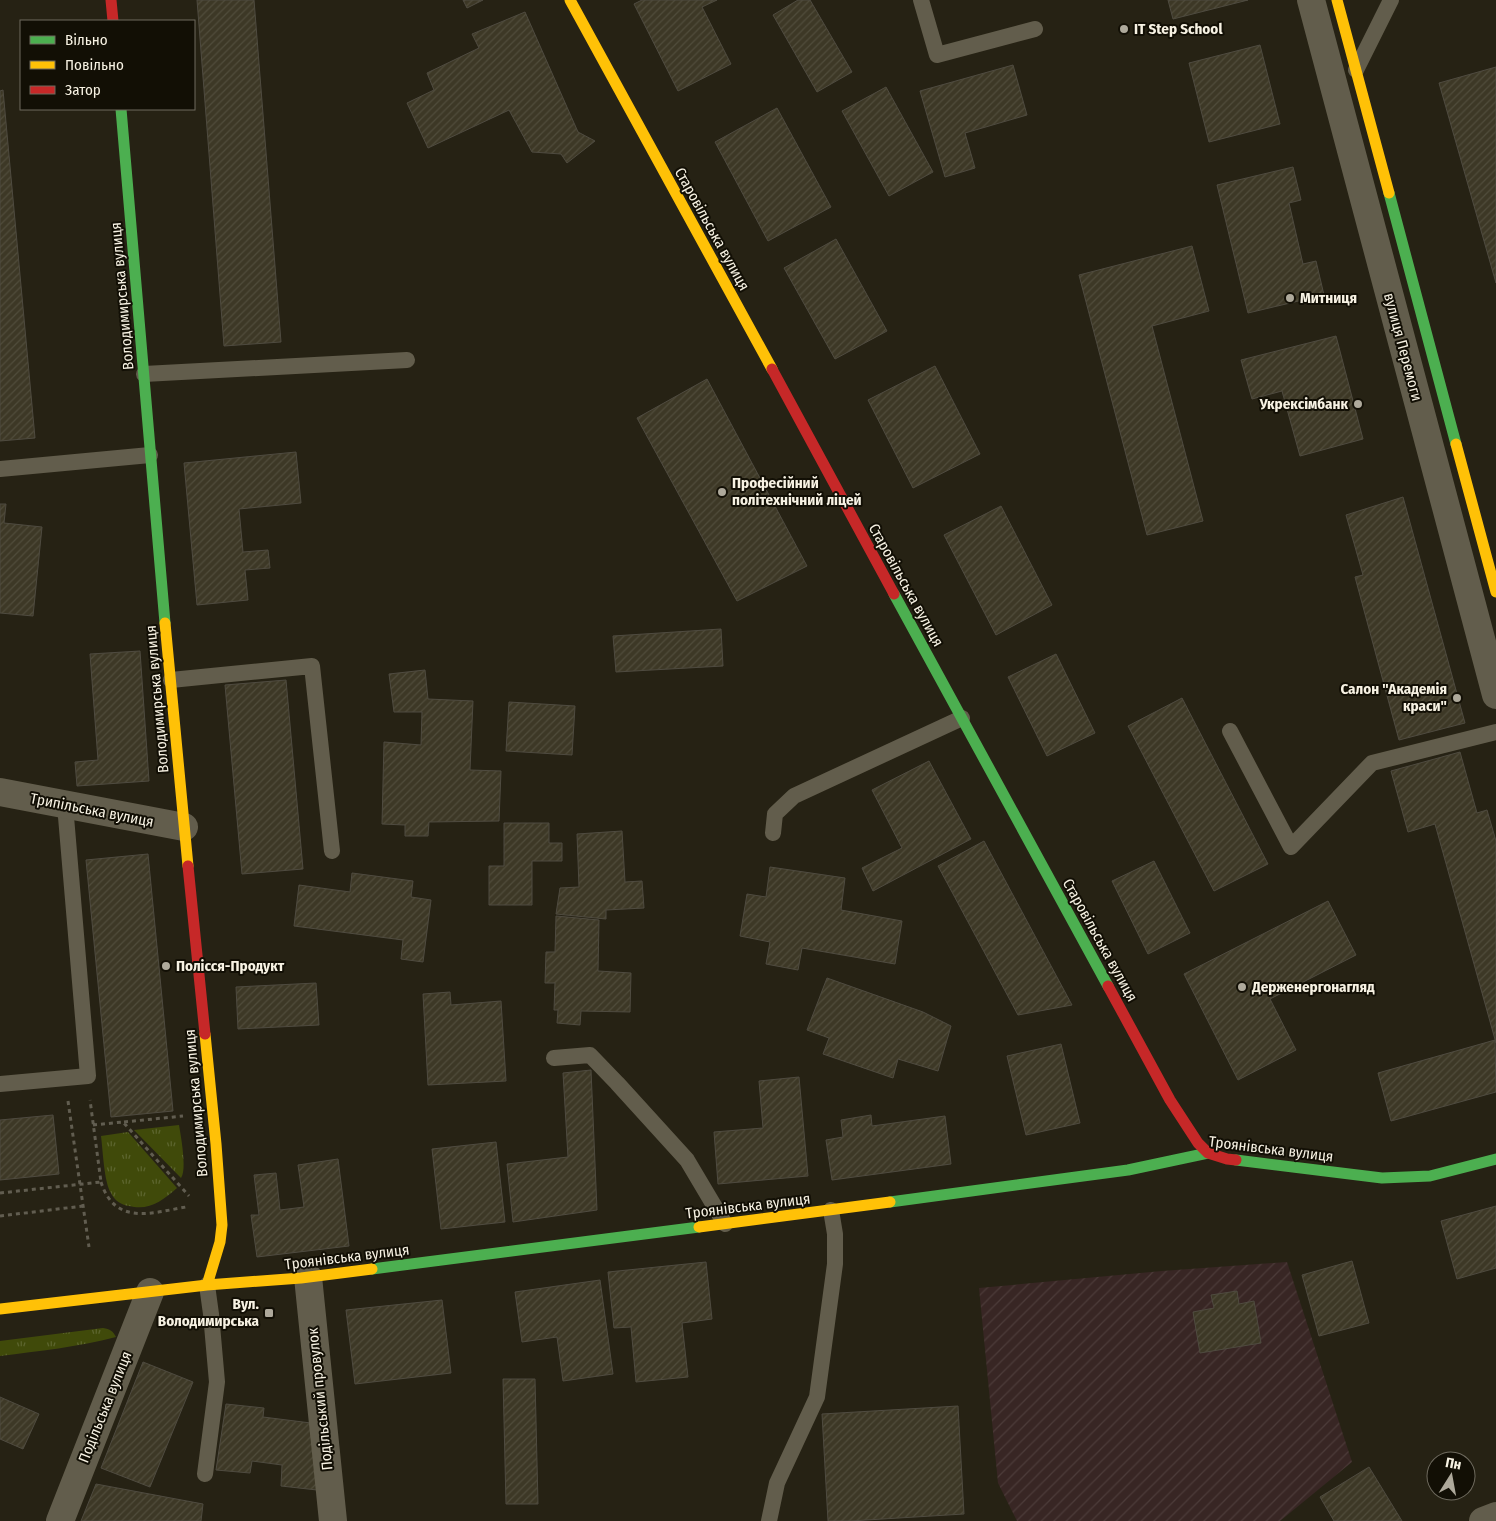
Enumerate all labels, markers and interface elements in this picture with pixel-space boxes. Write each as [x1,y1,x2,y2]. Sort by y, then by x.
legend [20,20,195,110]
place label: IT Step School [1134,20,1223,38]
marker: IT Step School [1118,23,1130,35]
text: Вільно [65,31,108,49]
text: Повільно [65,56,124,74]
text: Затор [65,81,101,99]
street label: Старовільська вулиця [671,164,753,294]
street label: Володимирська вулиця [107,221,137,371]
place label: Митниця [1300,289,1357,307]
street label: вулиця Перемоги [1380,291,1426,403]
marker: Митниця [1284,292,1296,304]
place label: Укрексімбанк [1259,395,1348,413]
marker: Укрексімбанк [1352,398,1364,410]
place label: Професійний політехнічний ліцей [732,474,862,509]
marker: Професійний політехнічний ліцей [716,486,728,498]
street label: Старовільська вулиця [865,520,947,650]
street label: Володимирська вулиця [142,624,172,774]
place label: Салон "Академія краси" [1340,680,1447,715]
marker: Салон "Академія краси" [1451,692,1463,704]
street label: Трипільська вулиця [29,789,155,831]
street label: Старовільська вулиця [1059,875,1141,1005]
place label: Полісся-Продукт [176,957,285,975]
marker: Полісся-Продукт [160,960,172,972]
place label: Держенергонагляд [1251,978,1375,996]
marker: Держенергонагляд [1236,981,1248,993]
street label: Володимирська вулиця [181,1028,211,1178]
street label: Троянівська вулиця [1208,1132,1334,1166]
street label: Троянівська вулиця [685,1189,811,1223]
street label: Троянівська вулиця [284,1240,410,1274]
place label: Вул. Володимирська [158,1295,260,1330]
marker: Вул. Володимирська [263,1307,275,1319]
street label: Подільський провулок [304,1327,336,1471]
street label: Подільська вулиця [74,1349,136,1465]
north arrow [1426,1451,1476,1501]
text: Пн [1444,1454,1463,1474]

